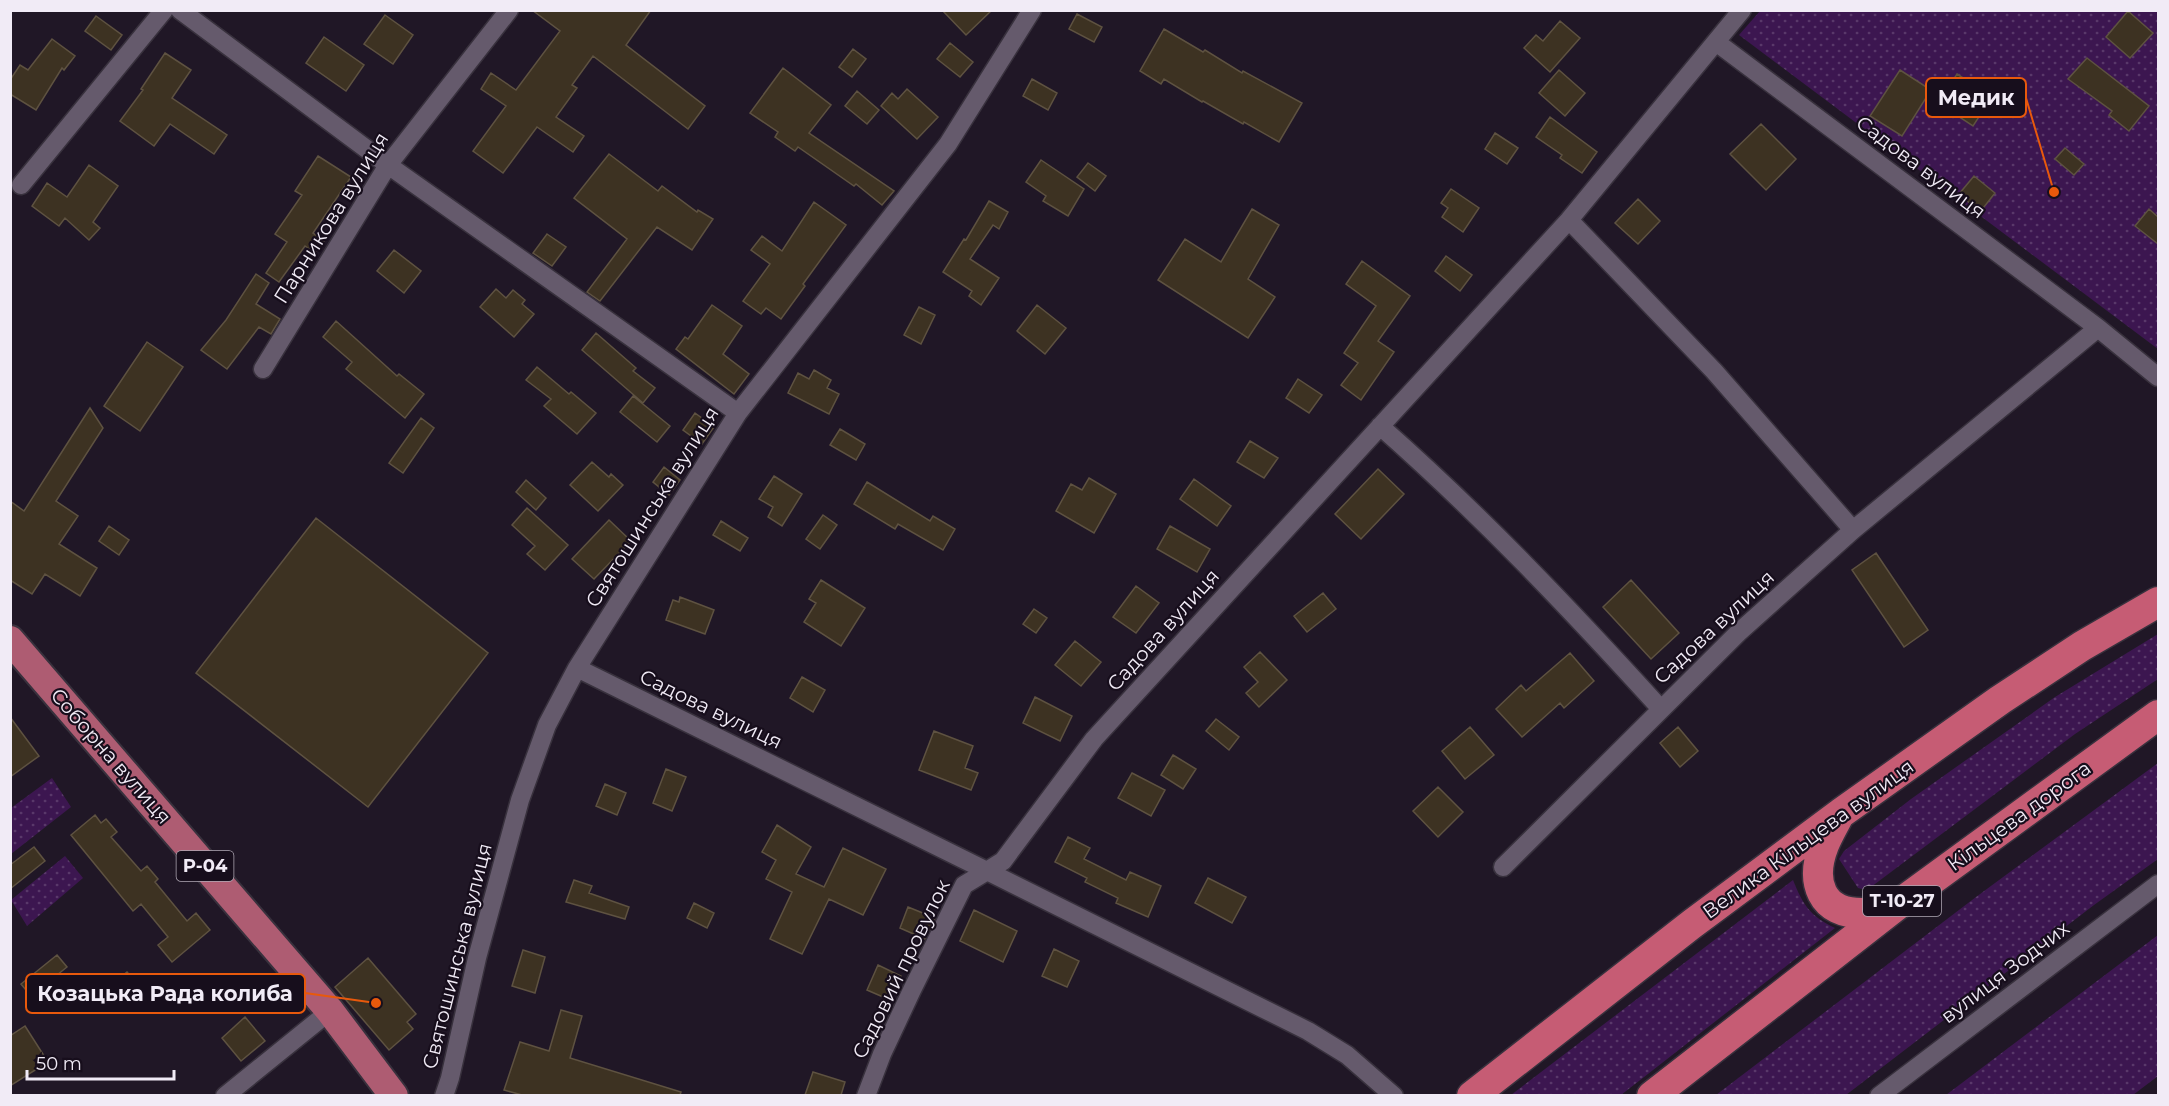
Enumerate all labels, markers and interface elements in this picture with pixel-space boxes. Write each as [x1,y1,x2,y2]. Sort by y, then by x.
callout: Медик [1926,78,2026,117]
text: Медик [1938,85,2015,110]
street label: Садова вулиця [1852,111,1990,223]
street label: Парникова вулиця [269,128,393,308]
street label: Святошинська вулиця [580,402,724,612]
street label: Садова вулиця [1102,564,1224,696]
street label: Садова вулиця [1649,565,1779,689]
street label: Садова вулиця [636,664,786,754]
street label: Соборна вулиця [46,683,176,829]
street label: Велика Кільцева вулиця [1698,754,1918,924]
street label: Кільцева дорога [1943,756,2095,876]
street label: Святошинська вулиця [417,841,497,1071]
road number: Р-04 [176,851,234,881]
street label: Садовий провулок [847,875,955,1062]
road number: Т-10-27 [1863,886,1941,916]
street label: вулиця Зодчих [1936,916,2074,1028]
callout: Козацька Рада колиба [26,974,305,1013]
text: Козацька Рада колиба [37,981,293,1006]
scale bar [27,1043,174,1081]
text: 50 m [36,1053,82,1075]

